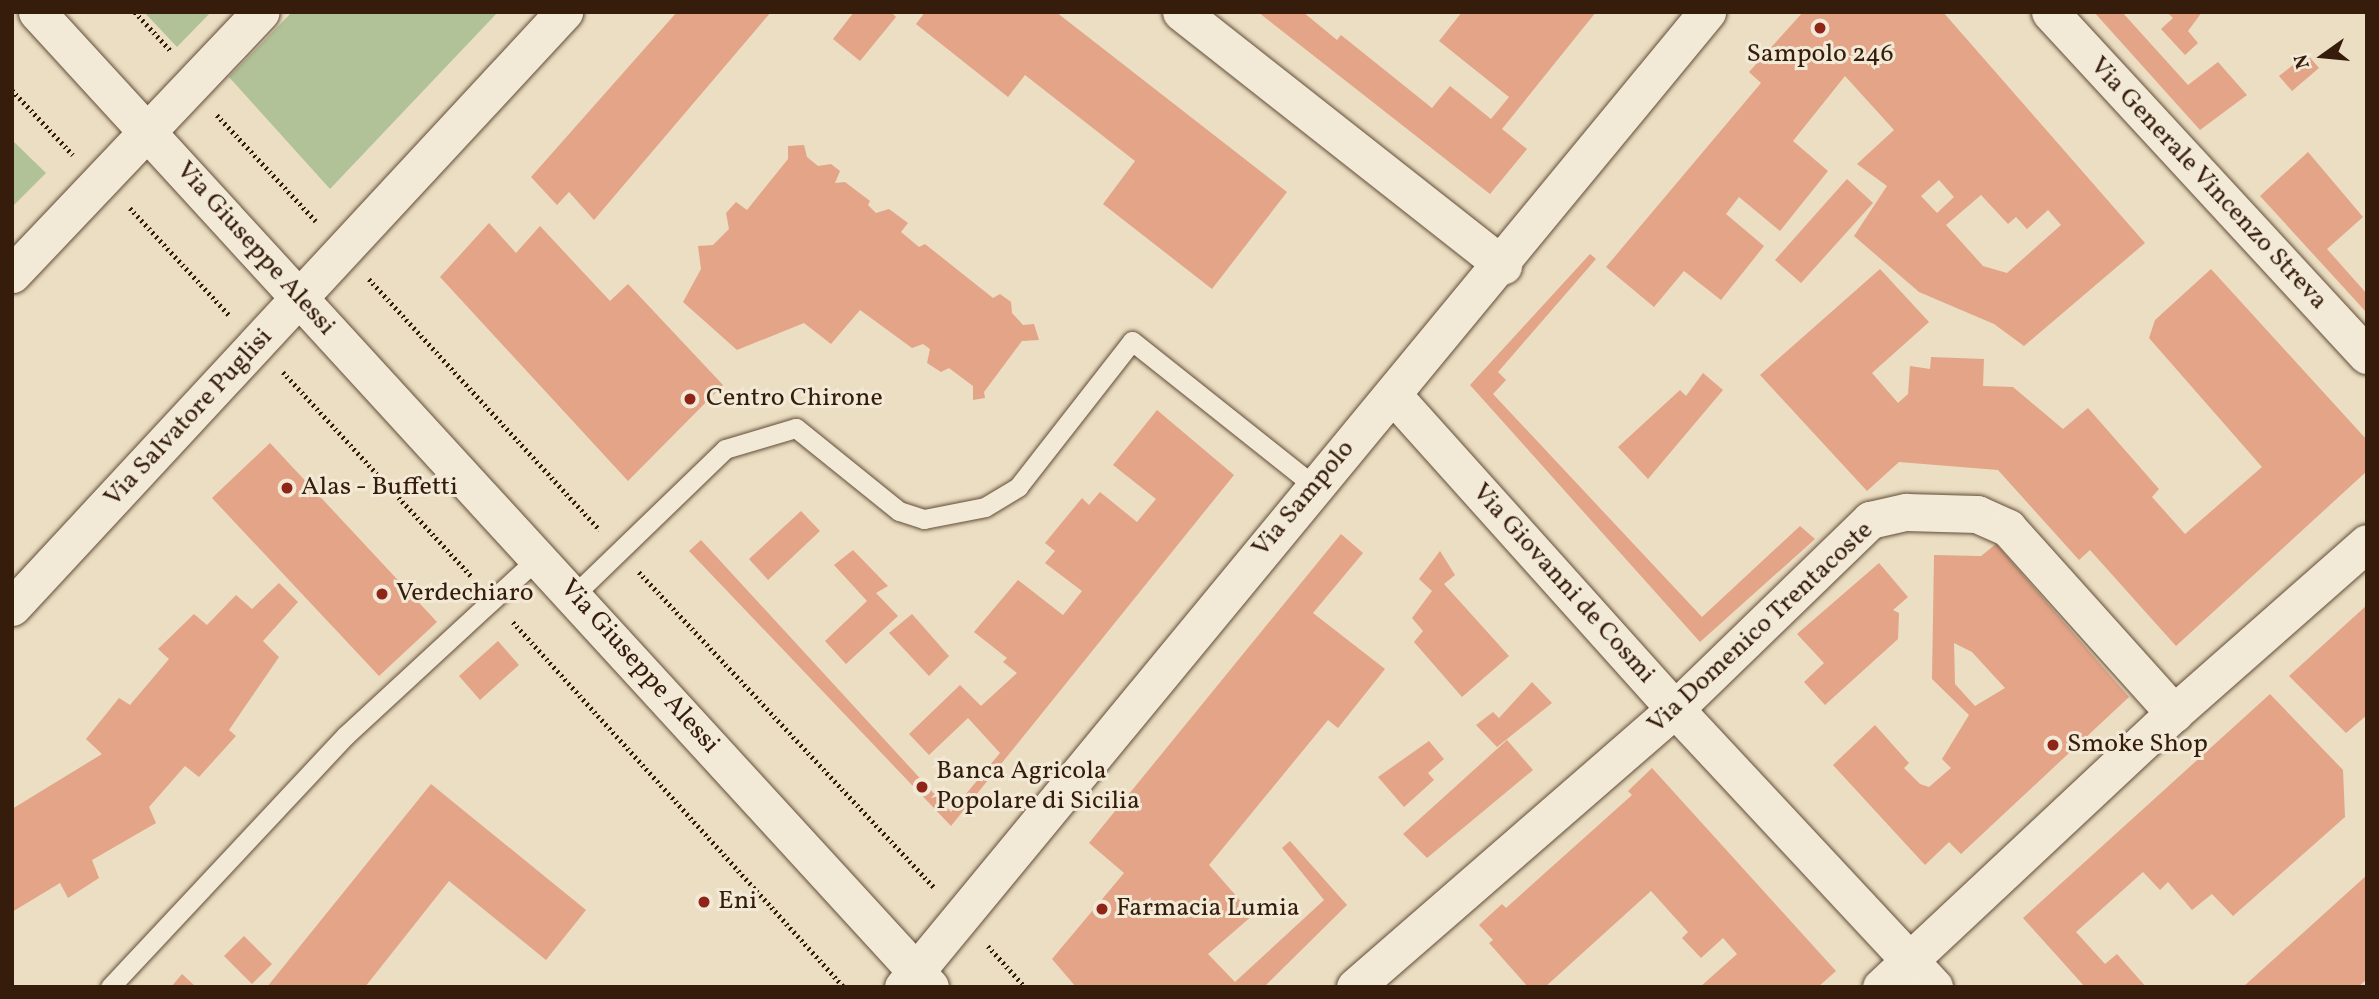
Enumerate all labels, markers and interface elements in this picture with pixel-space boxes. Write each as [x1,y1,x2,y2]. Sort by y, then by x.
marker: Sampolo 246 [1812,20,1828,36]
north arrow [2288,21,2358,91]
place label: Sampolo 246 [1746,39,1894,71]
street label: Via Generale Vincenzo Streva [2082,51,2334,317]
text: N [2288,51,2317,71]
street label: Via Giuseppe Alessi [169,156,341,342]
street label: Via Salvatore Puglisi [98,322,280,514]
place label: Centro Chirone [706,383,883,415]
marker: Centro Chirone [680,389,700,409]
street label: Via Sampolo [1246,434,1362,564]
place label: Alas - Buffetti [301,472,459,504]
street label: Via Giovanni de Cosmi [1465,477,1661,691]
marker: Alas - Buffetti [279,480,295,496]
street label: Via Domenico Trentacoste [1642,515,1880,741]
street label: Via Giuseppe Alessi [553,574,725,760]
place label: Verdechiaro [396,578,534,610]
marker: Verdechiaro [374,586,390,602]
place label: Smoke Shop [2067,729,2208,761]
marker: Smoke Shop [2045,737,2061,753]
place label: Banca Agricola Popolare di Sicilia [936,756,1140,818]
marker: Banca Agricola Popolare di Sicilia [914,779,930,795]
place label: Eni [718,886,757,918]
place label: Farmacia Lumia [1116,893,1300,925]
marker: Eni [696,894,712,910]
marker: Farmacia Lumia [1094,901,1110,917]

